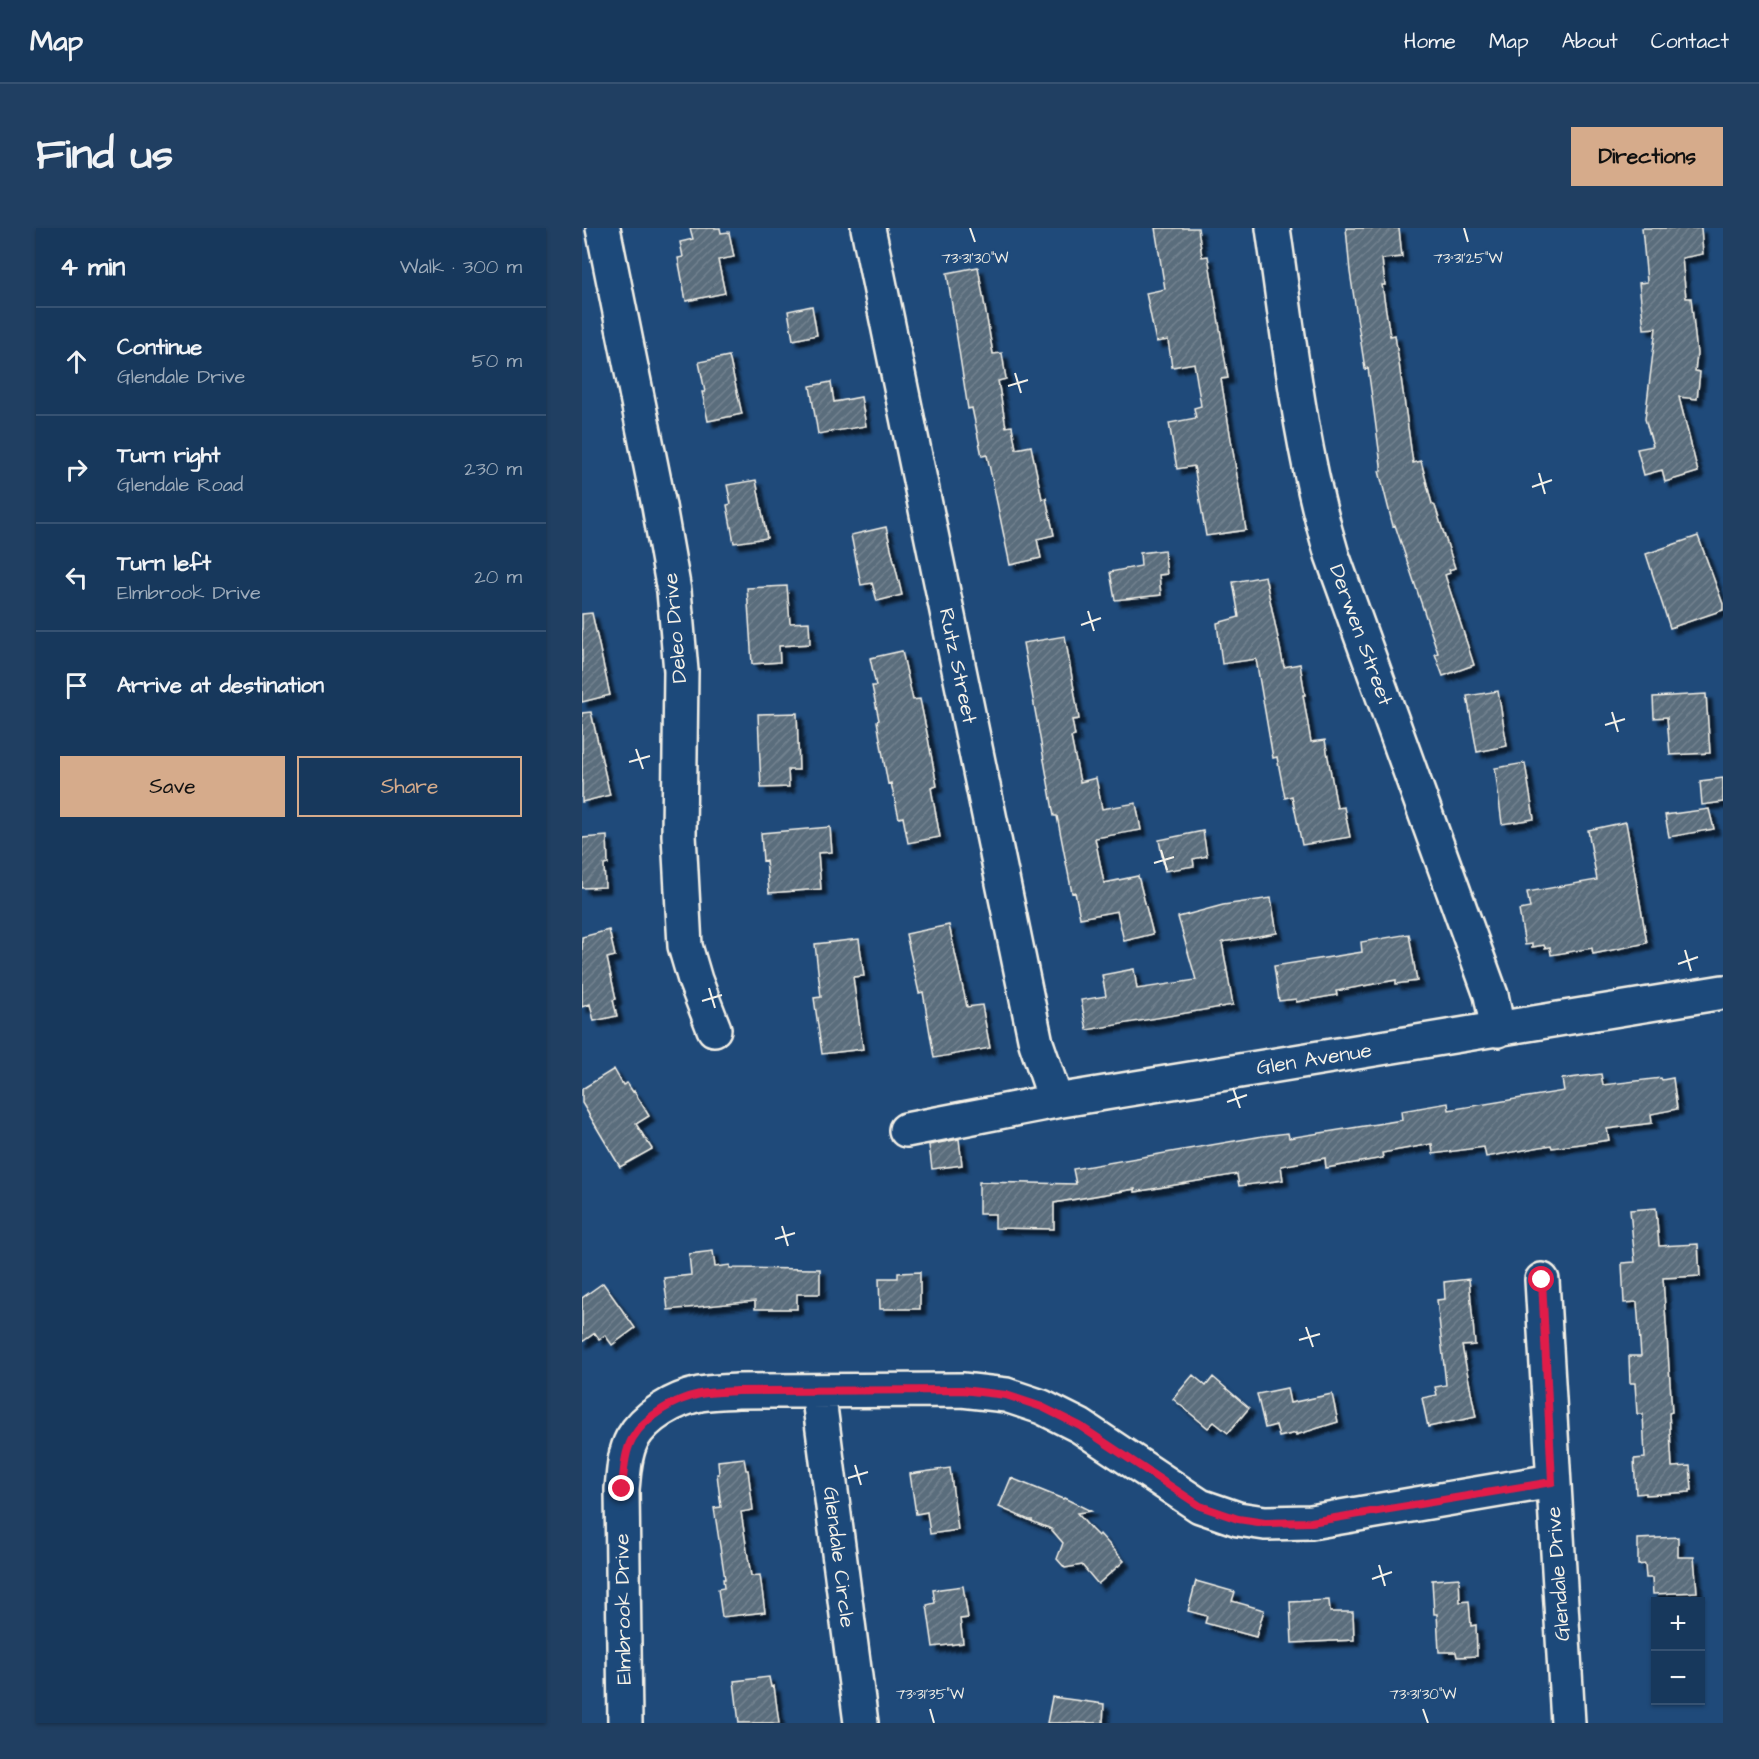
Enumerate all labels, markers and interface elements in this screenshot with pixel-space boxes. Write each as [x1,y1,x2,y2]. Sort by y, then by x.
text: Map [30,22,83,61]
text: Home [1404,27,1456,56]
text: Map [1489,27,1529,56]
text: About [1562,27,1618,56]
text: Contact [1651,27,1729,56]
text: Find us [36,127,173,185]
button: Directions [1571,127,1723,186]
text: 73°31'30"W [942,248,1008,269]
text: 73°31'25"W [1434,248,1503,269]
text: 4 min [60,249,125,285]
text: Walk · 300 m [400,253,522,281]
text: Continue [117,332,202,363]
icon: ahead [60,345,93,378]
text: 50 m [472,347,522,375]
text: Glendale Drive [117,363,245,391]
text: Turn right [117,440,220,471]
icon: right [60,453,93,486]
text: 230 m [464,455,522,483]
text: Glendale Road [117,471,243,499]
text: Turn left [117,548,211,579]
street label: Derwen Street [1322,560,1400,710]
icon: left [60,561,93,594]
text: 20 m [474,563,522,591]
street label: Deleo Drive [656,572,694,684]
text: Elmbrook Drive [117,579,261,607]
street label: Rutz Street [932,605,985,727]
icon: arrive [60,669,93,702]
text: Arrive at destination [117,670,324,701]
button: Save [60,756,285,817]
button: Share [297,756,522,817]
street label: Glen Avenue [1254,1036,1374,1082]
route start [1528,1266,1554,1292]
route end [608,1475,634,1501]
street label: Glendale Circle [816,1485,862,1629]
street label: Glendale Drive [1539,1506,1577,1642]
street label: Elmbrook Drive [607,1533,639,1685]
map controls [1651,1597,1705,1705]
button: + [1651,1597,1705,1651]
button: − [1651,1651,1705,1705]
text: 73°31'35"W [896,1684,964,1705]
text: 73°31'30"W [1390,1684,1456,1705]

